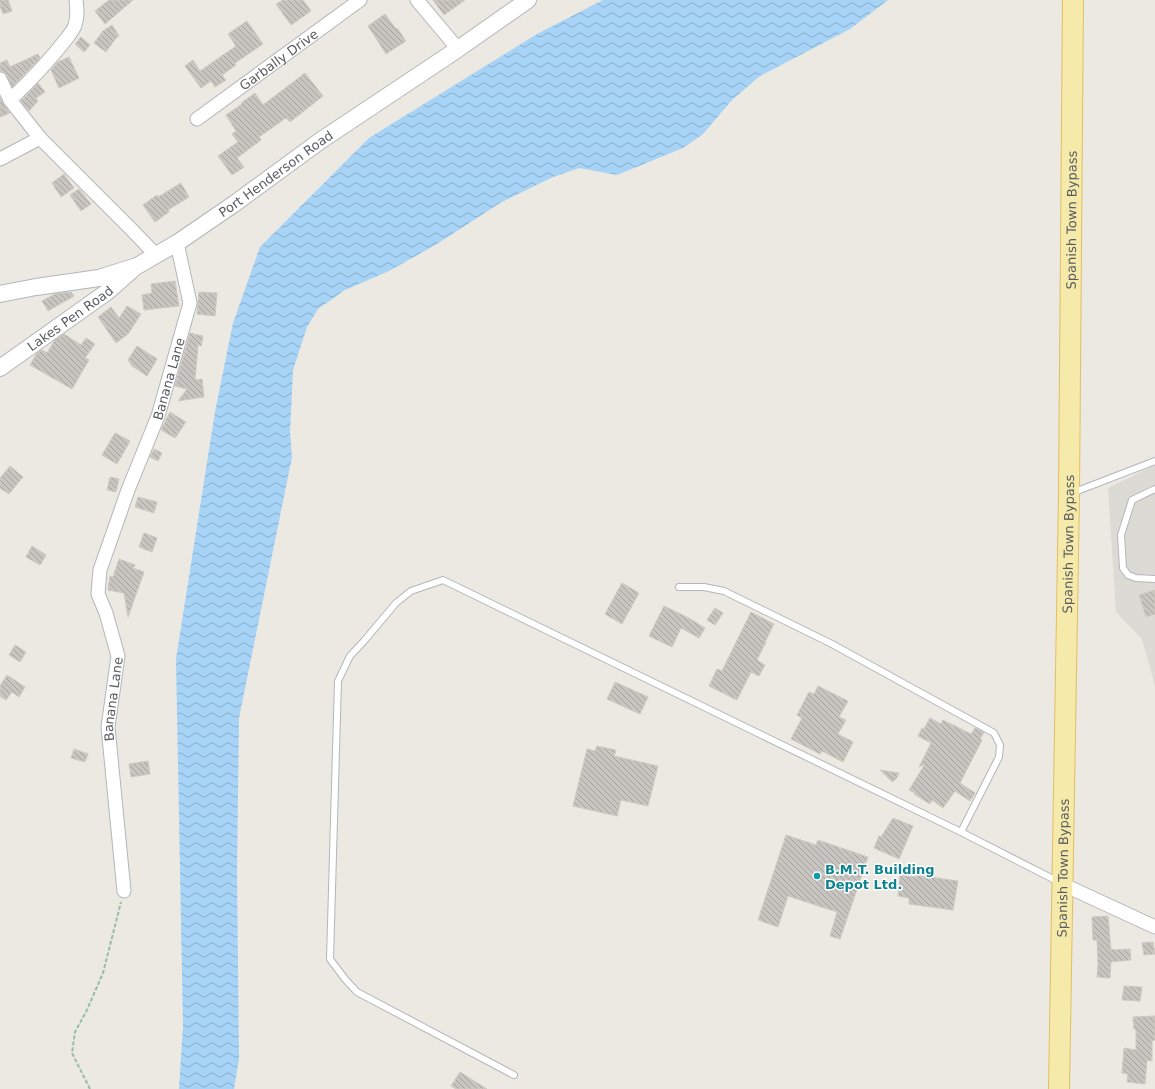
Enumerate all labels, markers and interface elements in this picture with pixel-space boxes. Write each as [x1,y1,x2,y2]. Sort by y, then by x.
street label: Garbally Drive [236,26,321,93]
street label: Port Henderson Road [216,127,336,220]
street label: Spanish Town Bypass [1063,150,1079,290]
street label: Lakes Pen Road [24,283,116,354]
street label: Banana Lane [150,336,187,422]
street label: Spanish Town Bypass [1059,474,1077,614]
street label: Banana Lane [100,656,125,742]
street label: Spanish Town Bypass [1054,798,1071,937]
place label: B.M.T. Building Depot Ltd. [825,862,934,892]
marker: B.M.T. Building Depot Ltd. [812,871,822,881]

